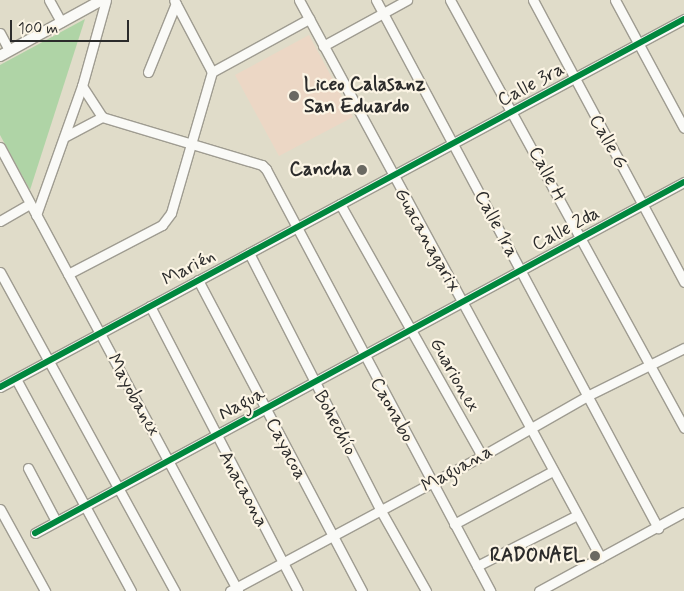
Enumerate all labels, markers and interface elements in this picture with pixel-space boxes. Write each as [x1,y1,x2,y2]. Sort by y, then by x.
scale bar [12,10,131,42]
text: 100 m [18,19,58,39]
street label: Calle 3ra [494,58,568,112]
place label: Liceo Calasanz San Eduardo [304,74,426,118]
marker: Liceo Calasanz San Eduardo [288,90,300,102]
street label: Calle G [584,111,632,173]
street label: Calle H [523,143,571,205]
place label: Cancha [290,159,352,181]
marker: Cancha [356,164,368,176]
street label: Guacanagarix [389,184,465,296]
street label: Calle 1ra [469,187,523,261]
street label: Calle 2da [528,202,604,256]
street label: Marién [159,245,219,291]
street label: Guarionex [424,334,484,416]
street label: Mayobanex [102,350,164,440]
street label: Caonabo [365,373,419,447]
street label: Nagua [215,382,269,426]
street label: Bohechío [308,387,362,459]
street label: Cayacoa [260,414,312,484]
street label: Maguana [417,440,497,498]
street label: Anacaona [213,447,273,531]
place label: RADONAEL [490,545,585,567]
marker: RADONAEL [589,550,601,562]

